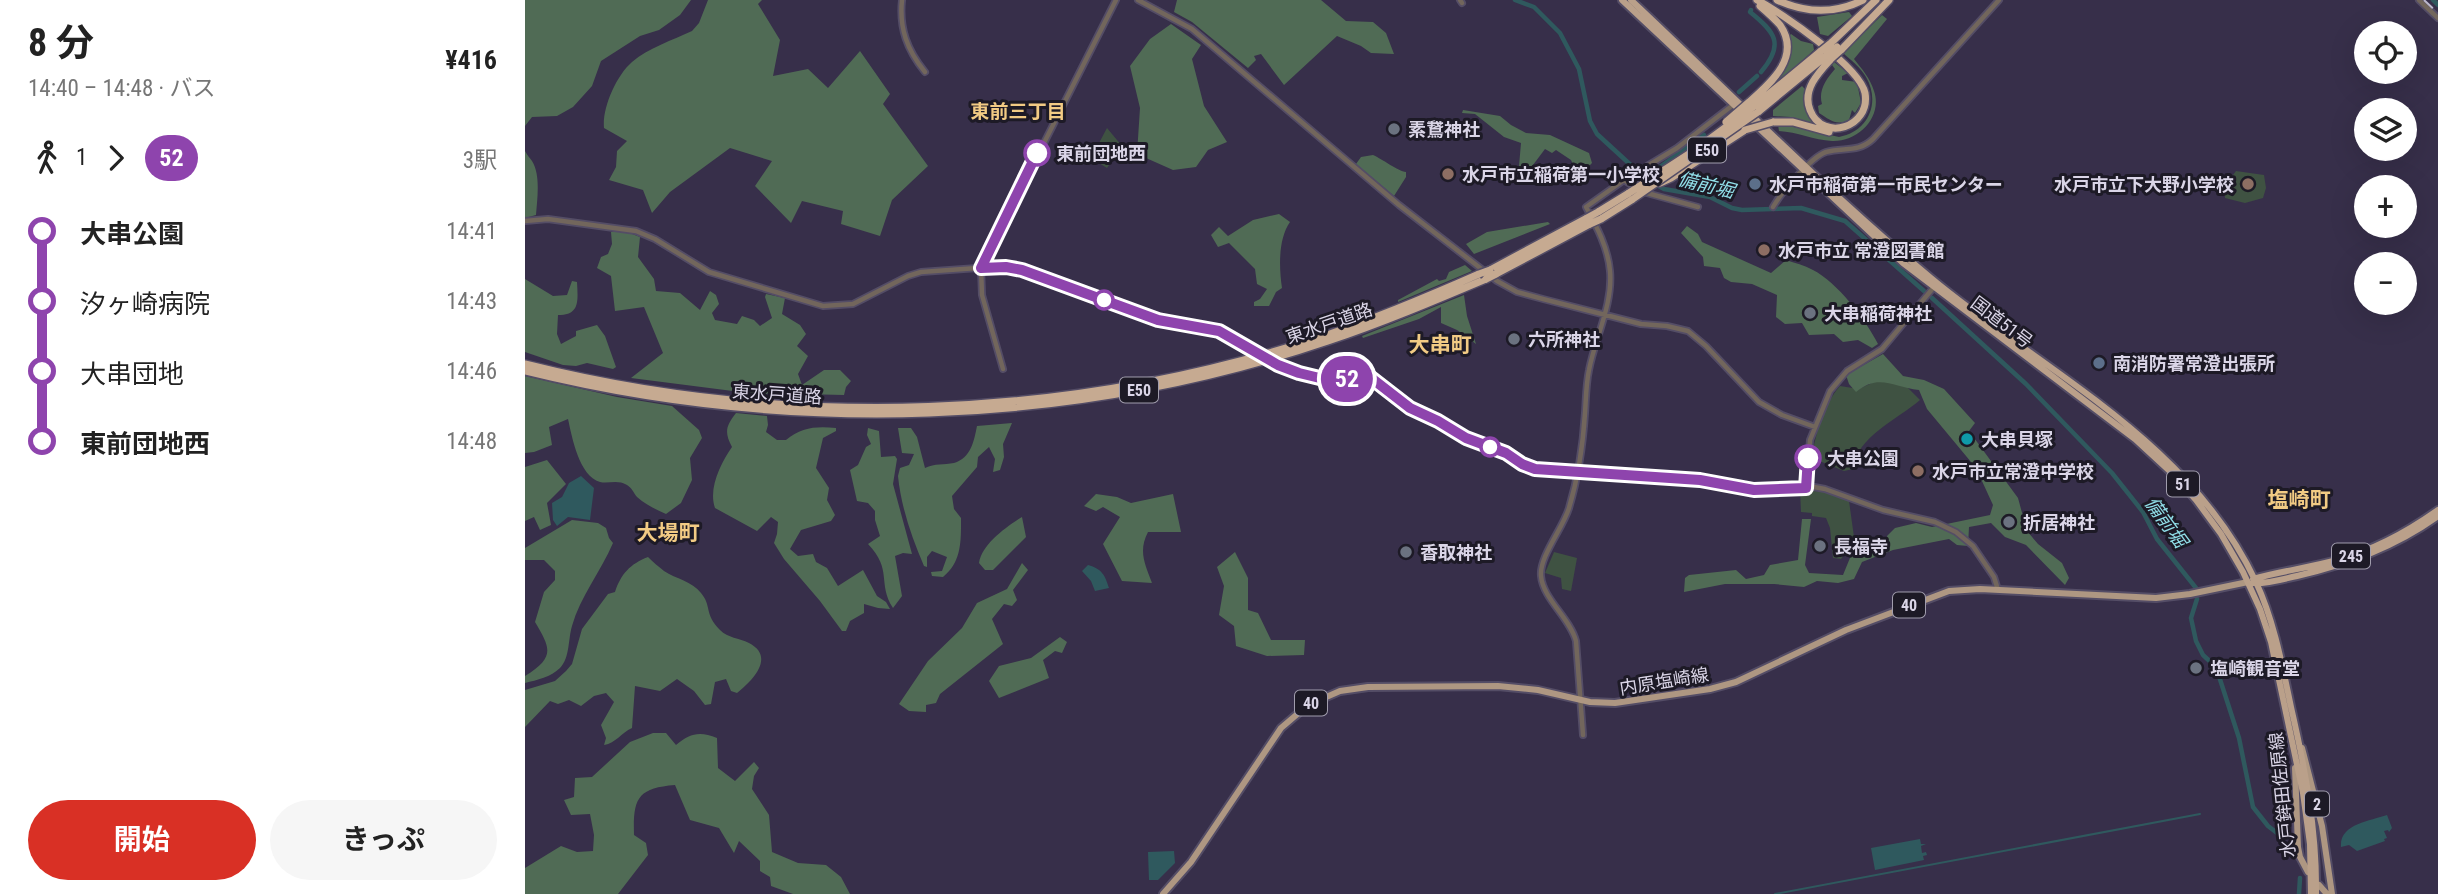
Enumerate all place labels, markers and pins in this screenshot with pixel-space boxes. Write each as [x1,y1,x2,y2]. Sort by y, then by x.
place label: 素鵞神社 [1408,119,1480,140]
marker: 素鵞神社 [1386,121,1402,137]
marker: 東前団地西 [1024,140,1050,166]
place label: 東前団地西 [1056,143,1146,164]
place label: 水戸市立稲荷第一小学校 [1462,164,1660,185]
marker: 水戸市立稲荷第一小学校 [1440,166,1456,182]
place label: 水戸市稲荷第一市民センター [1769,174,2003,195]
place label: 水戸市立下大野小学校 [2054,174,2234,195]
marker: 水戸市稲荷第一市民センター [1747,176,1763,192]
marker: 水戸市立下大野小学校 [2240,176,2256,192]
place label: 水戸市立 常澄図書館 [1778,240,1944,261]
marker: 水戸市立 常澄図書館 [1756,242,1772,258]
unlabelled marker [1094,290,1114,310]
place label: 大串稲荷神社 [1824,303,1932,324]
marker: 大串稲荷神社 [1802,305,1818,321]
place label: 六所神社 [1528,329,1600,350]
marker: 六所神社 [1506,331,1522,347]
place label: 南消防署常澄出張所 [2113,353,2275,374]
marker: 南消防署常澄出張所 [2091,355,2107,371]
place label: 大串貝塚 [1981,429,2053,450]
marker: 大串貝塚 [1959,431,1975,447]
unlabelled marker [1480,437,1500,457]
marker: 大串公園 [1795,445,1821,471]
place label: 大串公園 [1827,448,1899,469]
place label: 水戸市立常澄中学校 [1932,461,2094,482]
marker: 水戸市立常澄中学校 [1910,463,1926,479]
place label: 折居神社 [2023,512,2095,533]
marker: 折居神社 [2001,514,2017,530]
place label: 長福寺 [1834,536,1888,557]
marker: 長福寺 [1812,538,1828,554]
place label: 香取神社 [1420,542,1492,563]
marker: 香取神社 [1398,544,1414,560]
place label: 塩崎観音堂 [2210,658,2300,679]
marker: 塩崎観音堂 [2188,660,2204,676]

